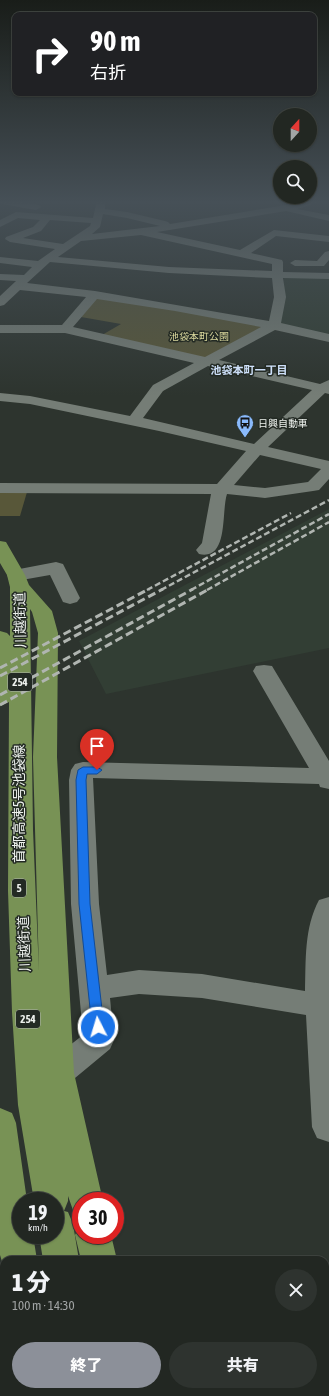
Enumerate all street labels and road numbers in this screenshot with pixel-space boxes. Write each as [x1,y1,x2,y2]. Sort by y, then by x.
street label: 川越街道 [12,592,28,648]
road number: 254 [8,673,32,691]
street label: 首都高速5号池袋線 [11,745,27,863]
road number: 5 [12,879,26,897]
street label: 川越街道 [15,916,33,972]
road number: 254 [16,1010,40,1028]

